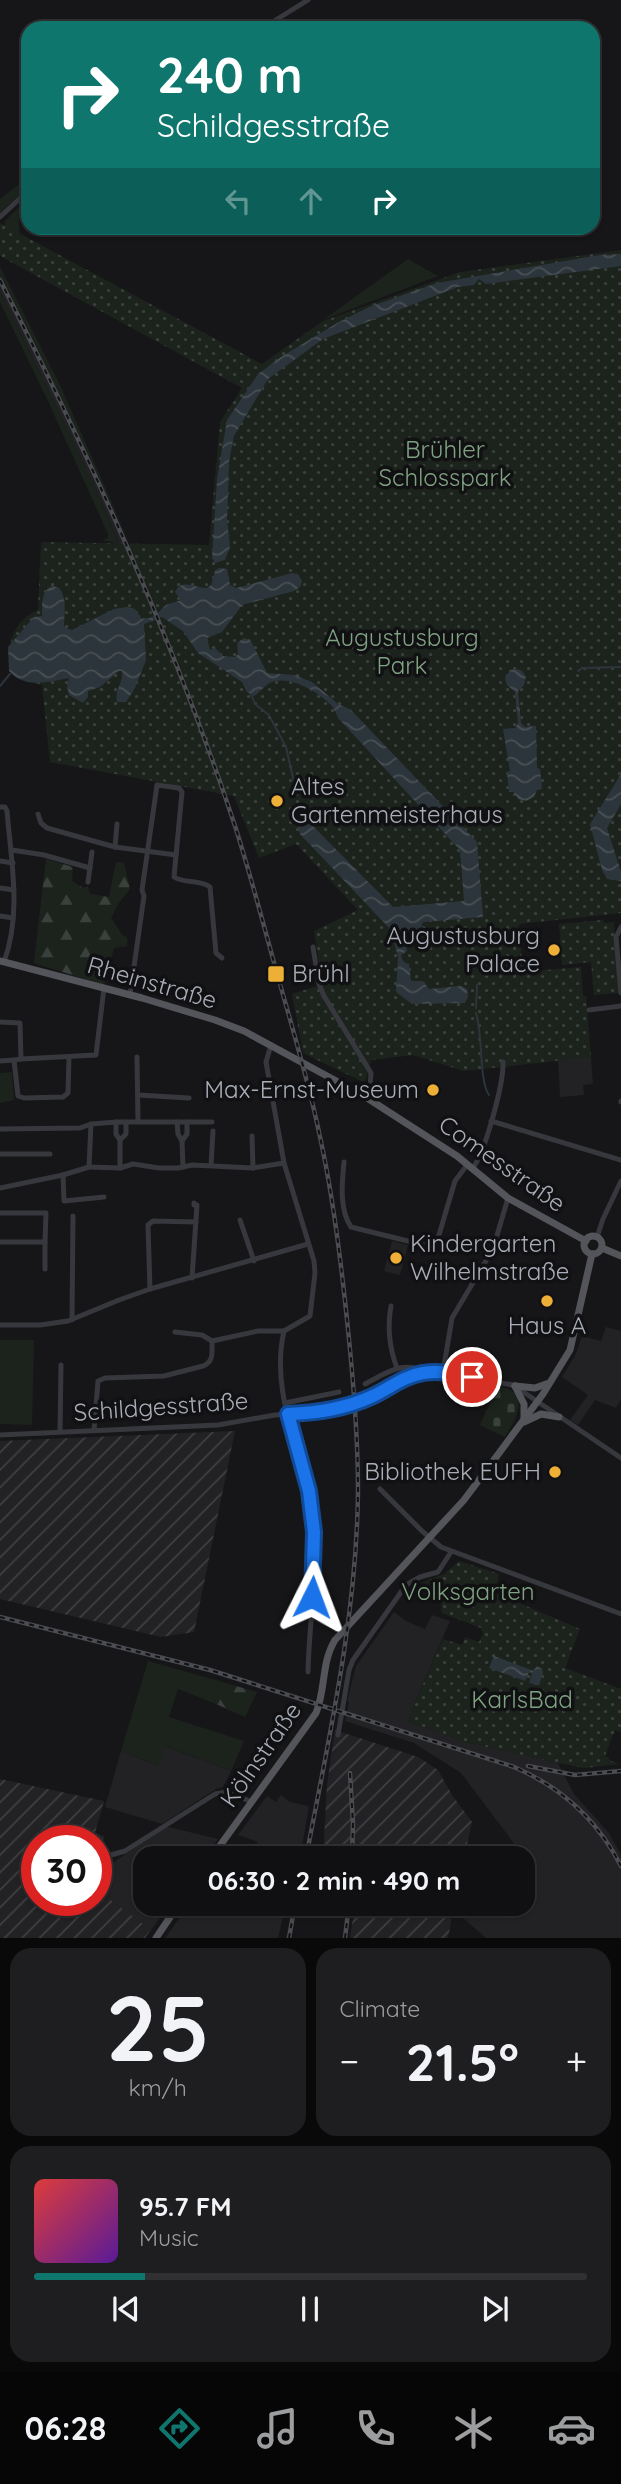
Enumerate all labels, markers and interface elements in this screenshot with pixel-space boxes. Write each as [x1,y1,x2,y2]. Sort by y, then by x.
text: 240 m [157,44,303,105]
icon: right [42,49,133,140]
text: Schildgesstraße [157,105,390,145]
icon: left [219,182,257,220]
icon: ahead [292,182,330,220]
icon: right [365,182,403,220]
park label: Brühler Schlosspark [378,434,512,492]
park label: Augustusburg Park [325,622,479,680]
place label: Altes Gartenmeisterhaus [291,771,503,829]
marker: Altes Gartenmeisterhaus [269,793,285,809]
place label: Augustusburg Palace [386,920,540,978]
marker: Augustusburg Palace [546,942,562,958]
street label: Rheinstraße [84,949,220,1015]
place label: Brühl [292,958,350,988]
marker: Brühl [266,964,286,984]
place label: Max-Ernst-Museum [204,1074,419,1104]
marker: Max-Ernst-Museum [425,1082,441,1098]
street label: Comesstraße [433,1108,572,1218]
place label: Kindergarten Wilhelmstraße [410,1228,569,1286]
marker: Kindergarten Wilhelmstraße [388,1250,404,1266]
marker: Haus A [539,1293,555,1309]
place label: Haus A [508,1310,586,1340]
pin [442,1347,502,1407]
icon: arrive [453,1358,491,1396]
street label: Schildgesstraße [73,1385,249,1427]
place label: Bibliothek EUFH [364,1456,541,1486]
marker: Bibliothek EUFH [547,1464,563,1480]
position arrow [275,1560,349,1634]
park label: Volksgarten [401,1576,535,1606]
park label: KarlsBad [471,1684,573,1714]
street label: Kölnstraße [213,1696,307,1813]
speed limit sign: 30 [21,1825,112,1916]
text: 06:30 · 2 min · 490 m [208,1864,460,1897]
text: 25 [106,1970,210,2084]
text: Climate [340,1994,420,2023]
text: 21.5° [406,2029,519,2094]
text: − [340,2037,359,2085]
text: + [566,2037,587,2085]
text: km/h [129,2073,187,2102]
text: 95.7 FM [139,2190,232,2223]
text: Music [139,2223,199,2252]
icon: previous [107,2290,145,2328]
icon: pause [291,2290,329,2328]
icon: next [476,2290,514,2328]
icon: directions [155,2404,204,2453]
icon: music [253,2404,302,2453]
icon: phone [351,2404,400,2453]
icon: climate [449,2404,498,2453]
icon: car [547,2404,596,2453]
text: 06:28 [25,2408,106,2448]

